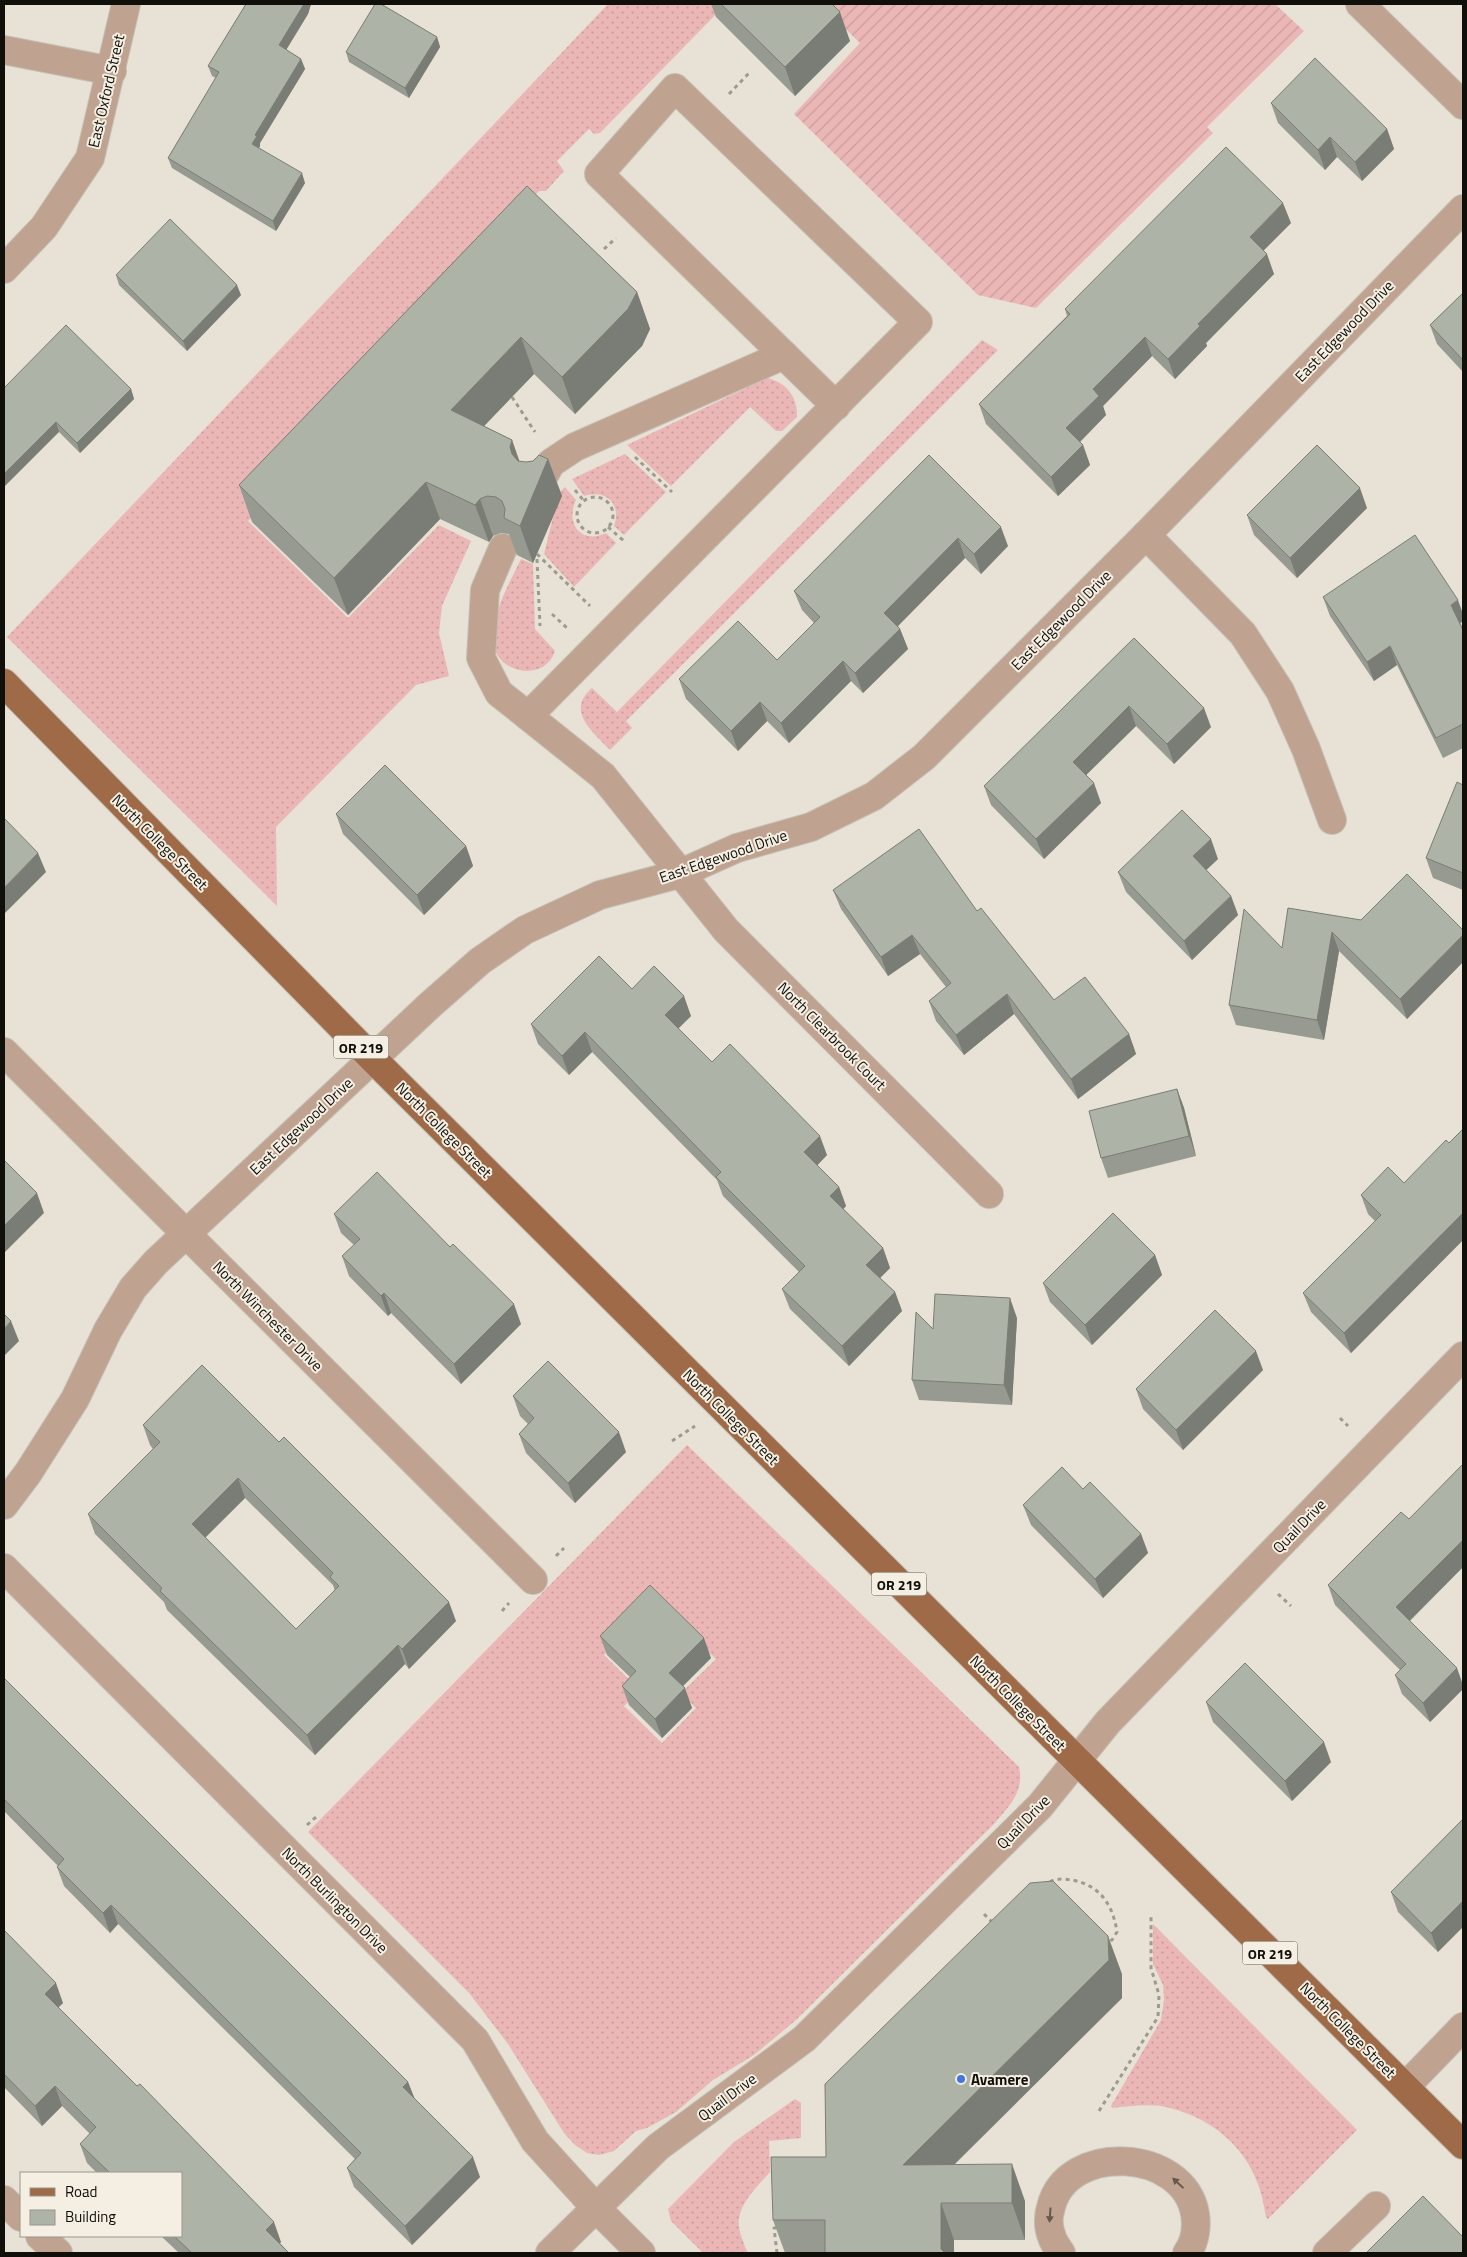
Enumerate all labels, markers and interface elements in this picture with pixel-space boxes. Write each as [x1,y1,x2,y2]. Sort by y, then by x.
street label: East Oxford Street [82,31,130,150]
street label: East Edgewood Drive [1289,275,1399,387]
street label: East Edgewood Drive [1006,565,1116,675]
street label: North College Street [107,789,214,896]
street label: East Edgewood Drive [656,823,790,889]
street label: North Clearbrook Court [772,976,892,1096]
road number: OR 219 [334,1036,388,1058]
street label: East Edgewood Drive [244,1072,358,1180]
street label: North College Street [391,1077,498,1184]
street label: North Winchester Drive [208,1256,328,1376]
street label: North College Street [678,1364,785,1471]
street label: Quail Drive [1267,1493,1331,1559]
road number: OR 219 [872,1572,926,1596]
street label: North College Street [965,1650,1072,1757]
street label: Quail Drive [991,1789,1055,1855]
street label: North Burlington Drive [277,1842,393,1958]
road number: OR 219 [1242,1942,1298,1965]
street label: North College Street [1295,1977,1402,2084]
street label: Quail Drive [693,2067,761,2127]
place label: Avamere [971,2068,1029,2091]
marker: Avamere [955,2073,967,2085]
legend [20,2172,182,2237]
one-way arrow [1172,2177,1184,2189]
text: Road [65,2180,97,2203]
text: Building [65,2205,116,2228]
one-way arrow [1046,2207,1054,2223]

